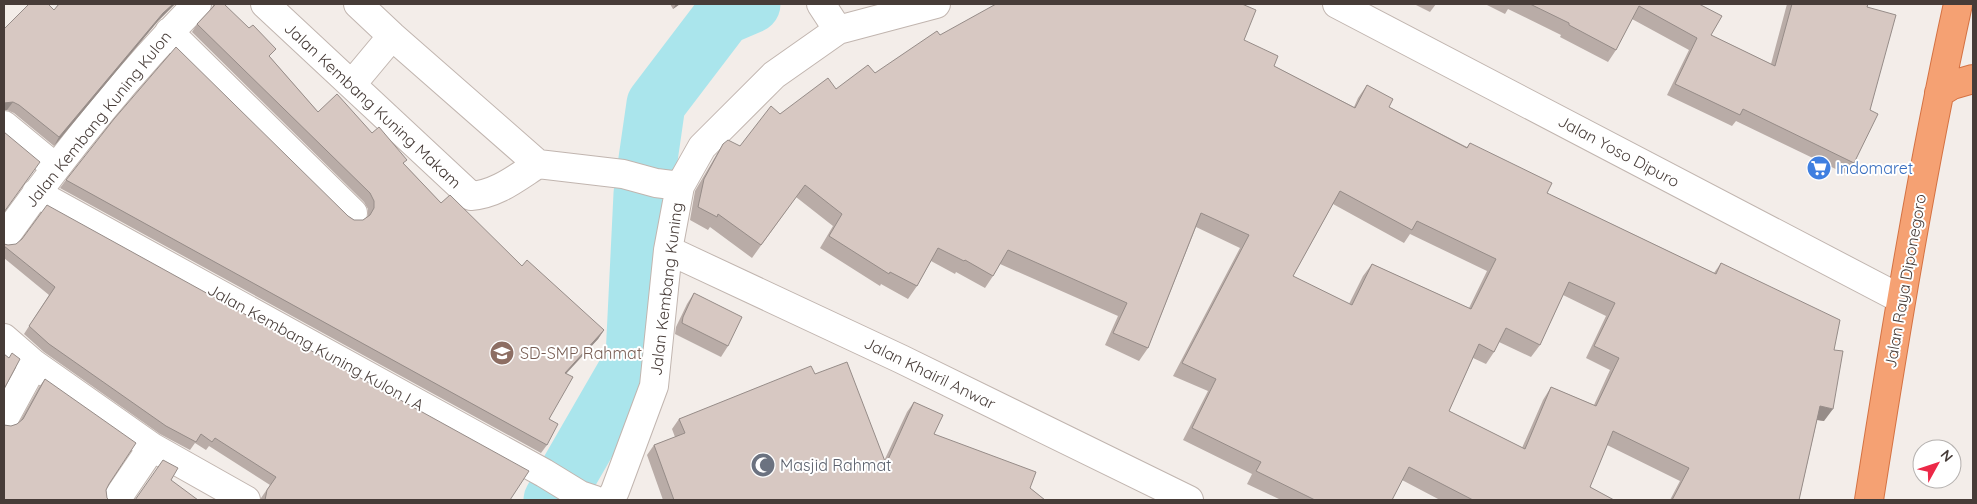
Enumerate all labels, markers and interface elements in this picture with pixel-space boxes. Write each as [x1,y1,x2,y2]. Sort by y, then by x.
street label: Jalan Kembang Kuning Makam [280,18,466,192]
street label: Jalan Kembang Kuning Kulon [21,27,175,211]
street label: Jalan Yoso Dipuro [1555,111,1683,191]
supermarket icon: Indomaret [1806,155,1832,181]
place label: Indomaret [1836,158,1913,178]
street label: Jalan Raya Diponegoro [1880,192,1930,370]
street label: Jalan Kembang Kuning [645,201,687,377]
street label: Jalan Kembang Kuning Kulon I A [204,279,428,415]
street label: Jalan Khairil Anwar [861,332,999,414]
school or university icon: SD-SMP Rahmat [489,340,515,366]
place label: SD-SMP Rahmat [520,343,642,363]
north arrow [1912,439,1962,489]
text: N [1937,446,1957,465]
mosque icon: Masjid Rahmat [750,452,776,478]
place label: Masjid Rahmat [780,455,892,475]

